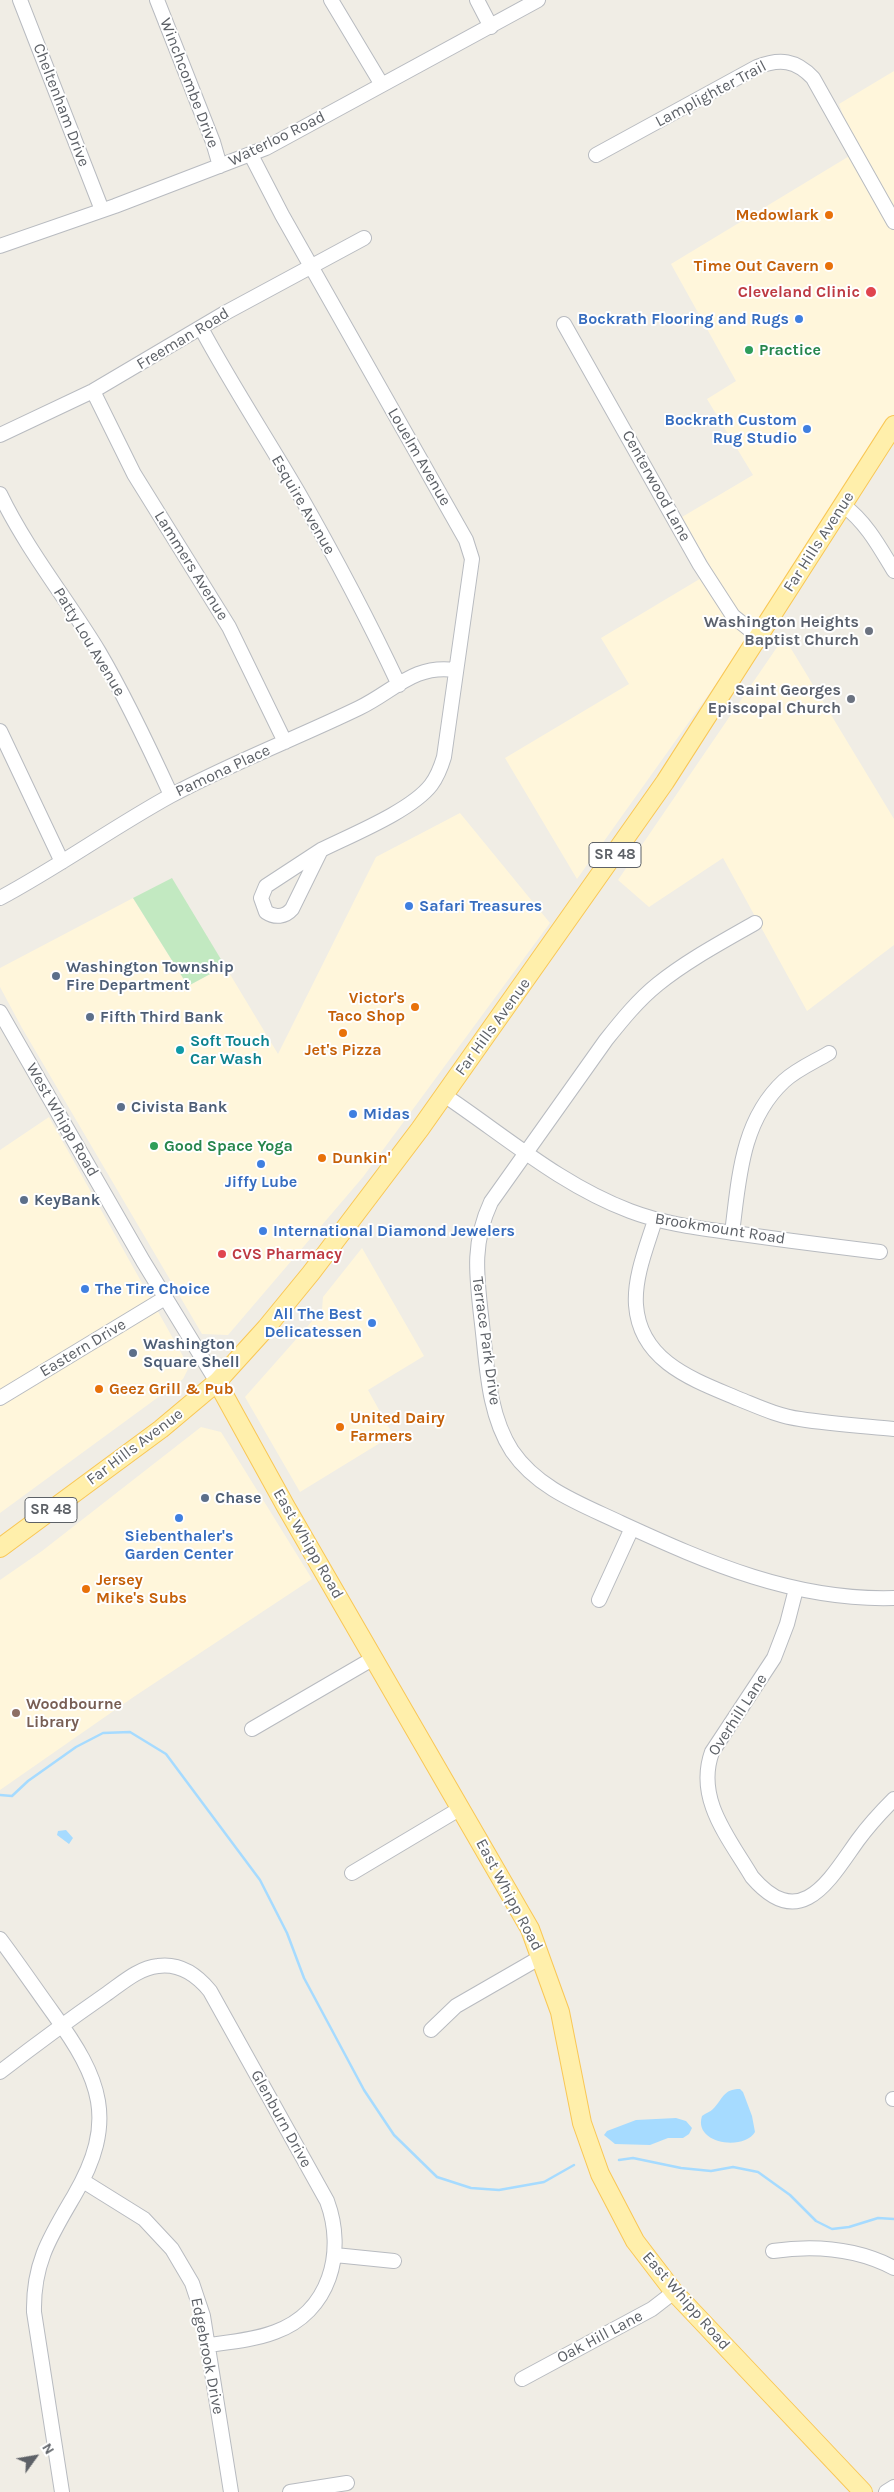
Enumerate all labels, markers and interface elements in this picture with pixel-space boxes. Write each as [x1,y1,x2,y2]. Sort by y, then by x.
street label: Winchcombe Drive [155,15,223,151]
street label: Cheltenham Drive [29,41,93,169]
street label: Lamplighter Trail [652,57,770,131]
street label: Waterloo Road [226,107,328,171]
place label: Medowlark [736,205,819,225]
marker: Medowlark [823,209,835,221]
place label: Time Out Cavern [694,256,819,276]
marker: Time Out Cavern [823,260,835,272]
place label: Cleveland Clinic [738,282,860,302]
marker: Cleveland Clinic [864,285,878,299]
street label: Freeman Road [133,304,233,374]
place label: Bockrath Flooring and Rugs [578,309,789,329]
marker: Bockrath Flooring and Rugs [793,313,805,325]
place label: Practice [759,340,821,360]
marker: Practice [743,344,755,356]
street label: Louelm Avenue [383,405,455,509]
place label: Bockrath Custom Rug Studio [665,410,797,448]
marker: Bockrath Custom Rug Studio [801,423,813,435]
street label: Centerwood Lane [617,427,695,545]
street label: Esquire Avenue [267,452,339,558]
street label: Far Hills Avenue [779,488,859,596]
street label: Lammers Avenue [150,508,232,624]
street label: Patty Lou Avenue [49,584,129,700]
place label: Washington Heights Baptist Church [704,612,859,650]
marker: Washington Heights Baptist Church [863,625,875,637]
place label: Saint Georges Episcopal Church [708,680,841,718]
marker: Saint Georges Episcopal Church [845,693,857,705]
street label: Pamona Place [173,741,273,801]
road number: SR 48 [589,842,641,868]
place label: Safari Treasures [419,896,542,916]
marker: Safari Treasures [403,900,415,912]
place label: Washington Township Fire Department [66,957,234,995]
marker: Washington Township Fire Department [50,970,62,982]
street label: Far Hills Avenue [451,975,535,1079]
place label: Victor's Taco Shop [328,988,405,1026]
marker: Victor's Taco Shop [409,1001,421,1013]
place label: Fifth Third Bank [100,1007,223,1027]
marker: Fifth Third Bank [84,1011,96,1023]
marker: Jet's Pizza [337,1027,349,1039]
place label: Soft Touch Car Wash [190,1031,270,1069]
place label: Jet's Pizza [305,1040,381,1060]
marker: Soft Touch Car Wash [174,1044,186,1056]
street label: West Whipp Road [22,1060,102,1180]
place label: Civista Bank [131,1097,227,1117]
marker: Civista Bank [115,1101,127,1113]
place label: Midas [363,1104,410,1124]
marker: Midas [347,1108,359,1120]
place label: Good Space Yoga [164,1136,293,1156]
marker: Good Space Yoga [148,1140,160,1152]
place label: Dunkin' [332,1148,391,1168]
marker: Dunkin' [316,1152,328,1164]
marker: Jiffy Lube [255,1158,267,1170]
place label: Jiffy Lube [225,1172,297,1192]
place label: KeyBank [34,1190,100,1210]
marker: KeyBank [18,1194,30,1206]
street label: Brookmount Road [653,1209,787,1249]
place label: International Diamond Jewelers [273,1221,515,1241]
marker: International Diamond Jewelers [257,1225,269,1237]
place label: CVS Pharmacy [232,1244,342,1264]
marker: CVS Pharmacy [216,1248,228,1260]
street label: Terrace Park Drive [467,1276,505,1406]
place label: The Tire Choice [95,1279,210,1299]
marker: The Tire Choice [79,1283,91,1295]
place label: All The Best Delicatessen [264,1304,362,1342]
street label: Eastern Drive [36,1315,130,1381]
marker: All The Best Delicatessen [366,1317,378,1329]
place label: Washington Square Shell [143,1334,240,1372]
marker: Washington Square Shell [127,1347,139,1359]
place label: Geez Grill & Pub [109,1379,234,1399]
marker: Geez Grill & Pub [93,1383,105,1395]
street label: Far Hills Avenue [83,1405,187,1489]
place label: United Dairy Farmers [350,1408,445,1446]
marker: United Dairy Farmers [334,1421,346,1433]
street label: East Whipp Road [269,1485,347,1603]
place label: Chase [215,1488,261,1508]
marker: Chase [199,1492,211,1504]
road number: SR 48 [25,1498,77,1522]
marker: Siebenthaler's Garden Center [173,1512,185,1524]
place label: Siebenthaler's Garden Center [125,1526,233,1564]
place label: Jersey Mike's Subs [96,1570,187,1608]
marker: Jersey Mike's Subs [80,1583,92,1595]
street label: Overhill Lane [704,1670,772,1760]
place label: Woodbourne Library [26,1694,122,1732]
marker: Woodbourne Library [10,1707,22,1719]
street label: East Whipp Road [471,1836,547,1954]
street label: Glenburn Drive [246,2067,316,2171]
street label: East Whipp Road [638,2248,734,2354]
street label: Edgebrook Drive [186,2296,228,2416]
street label: Oak Hill Lane [554,2306,646,2368]
north arrow [10,2432,60,2482]
text: N [38,2440,58,2458]

